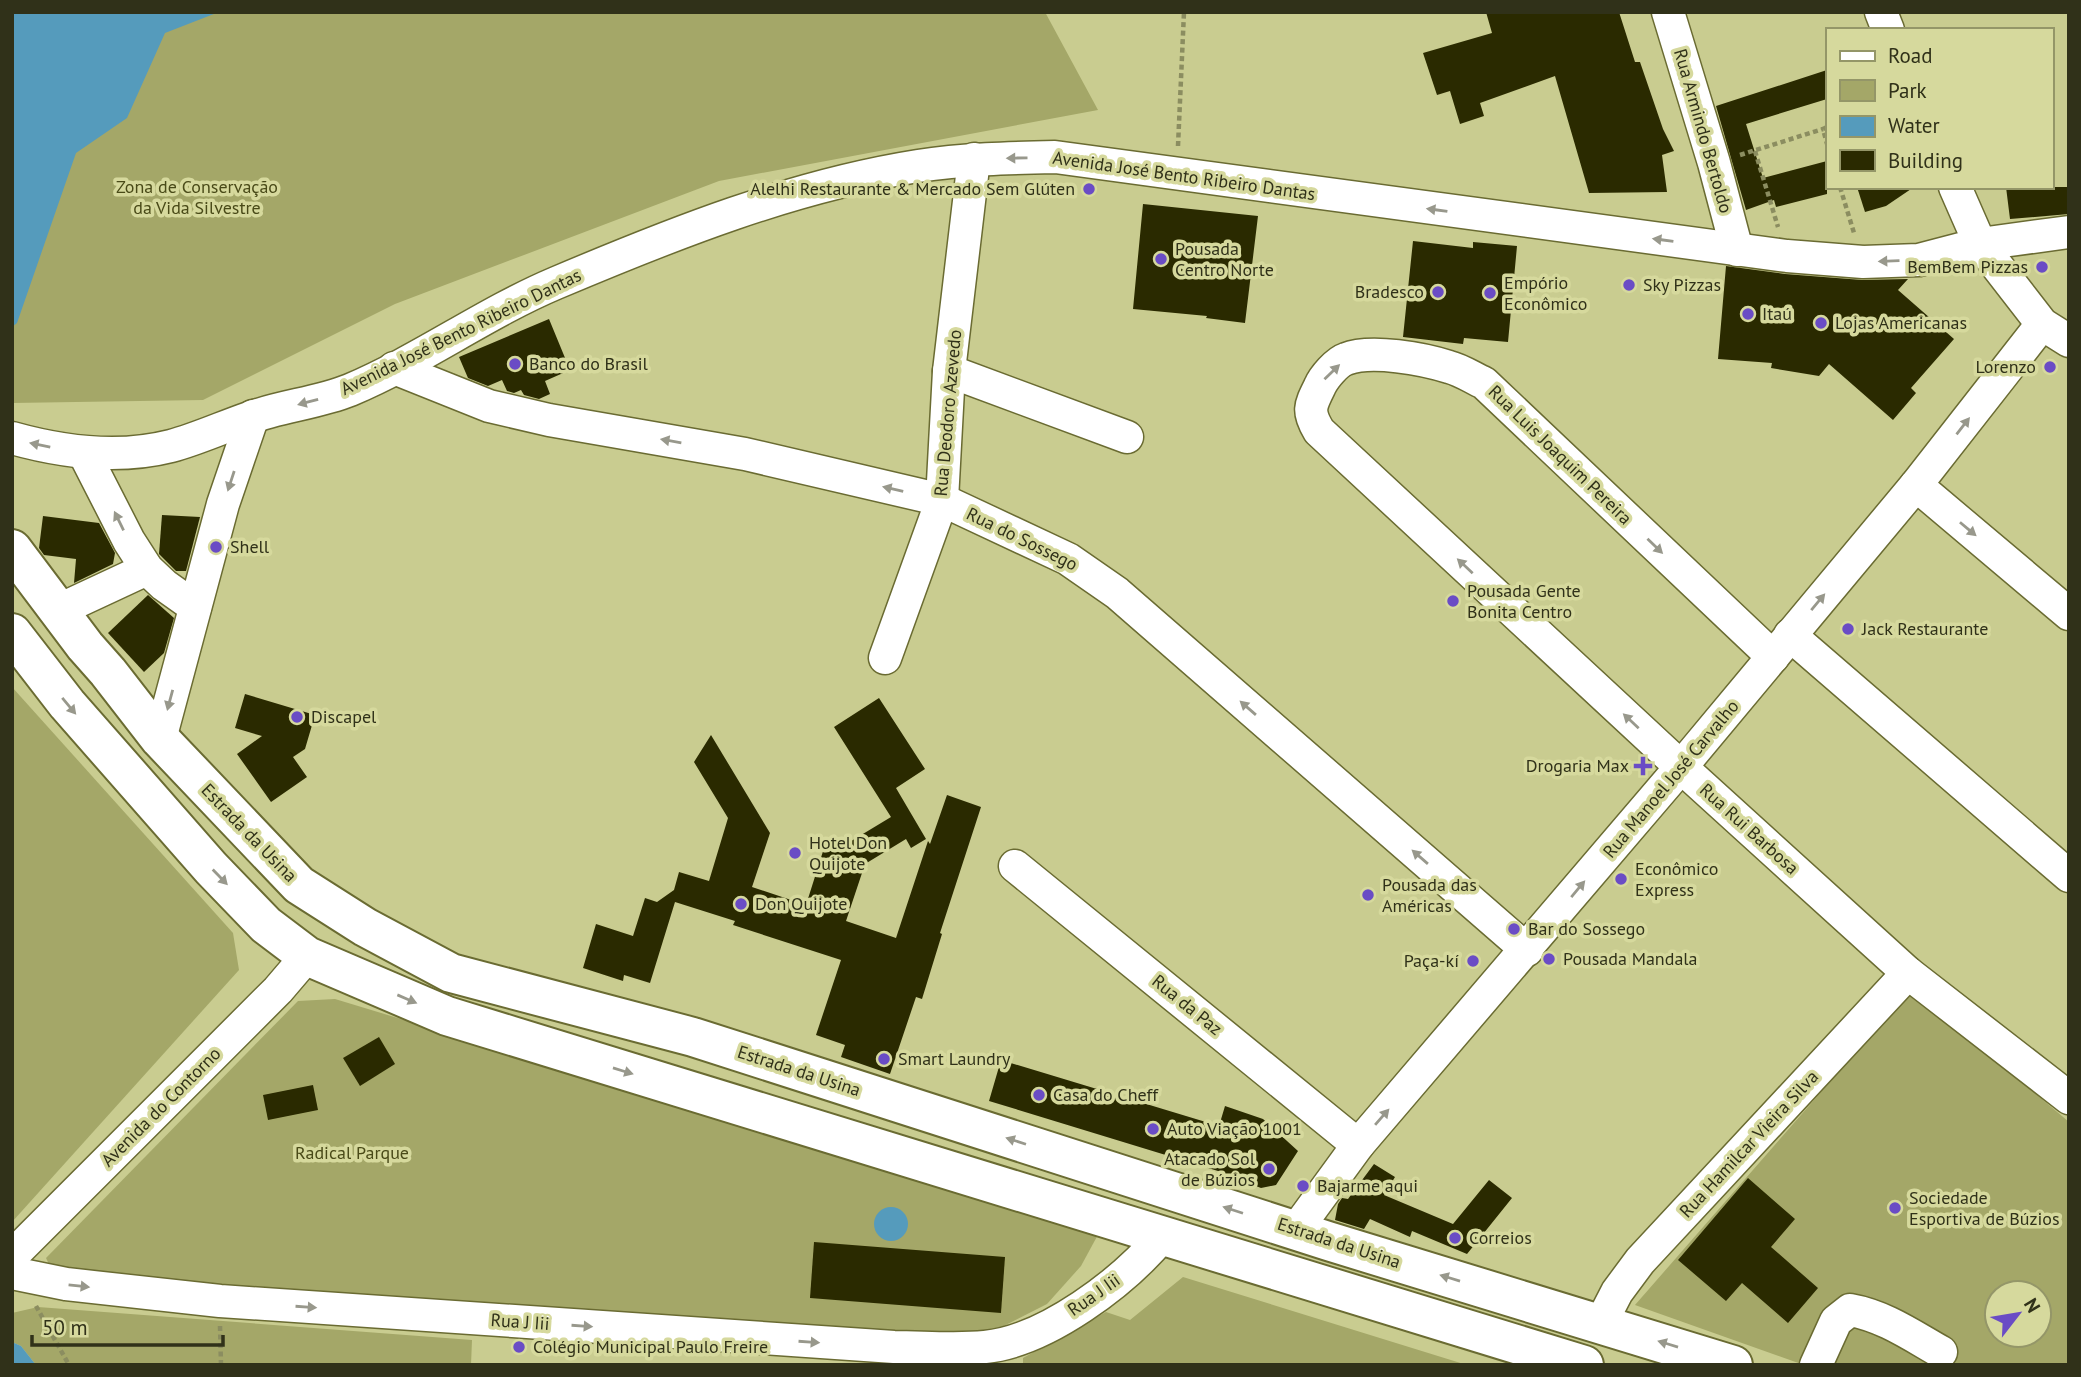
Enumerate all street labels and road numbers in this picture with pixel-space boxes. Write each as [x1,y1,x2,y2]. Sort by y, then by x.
street label: Rua Armindo Bertoldo [1669,46,1738,216]
street label: Avenida José Bento Ribeiro Dantas [1051,146,1317,205]
street label: Avenida José Bento Ribeiro Dantas [337,263,585,400]
street label: Rua Deodoro Azevedo [929,329,966,497]
street label: Rua Luis Joaquim Pereira [1484,380,1637,529]
street label: Rua do Sossego [963,502,1082,575]
street label: Rua Manoel José Carvalho [1598,695,1744,863]
street label: Rua Rui Barbosa [1695,778,1804,879]
street label: Estrada da Usina [197,779,302,887]
street label: Rua da Paz [1148,969,1227,1040]
street label: Estrada da Usina [735,1040,864,1101]
street label: Avenida do Contorno [96,1042,225,1171]
street label: Rua Hamilcar Vieira Silva [1674,1065,1823,1222]
street label: Estrada da Usina [1275,1212,1404,1273]
street label: Rua J Iii [1063,1268,1124,1321]
street label: Rua J Iii [490,1308,550,1335]

